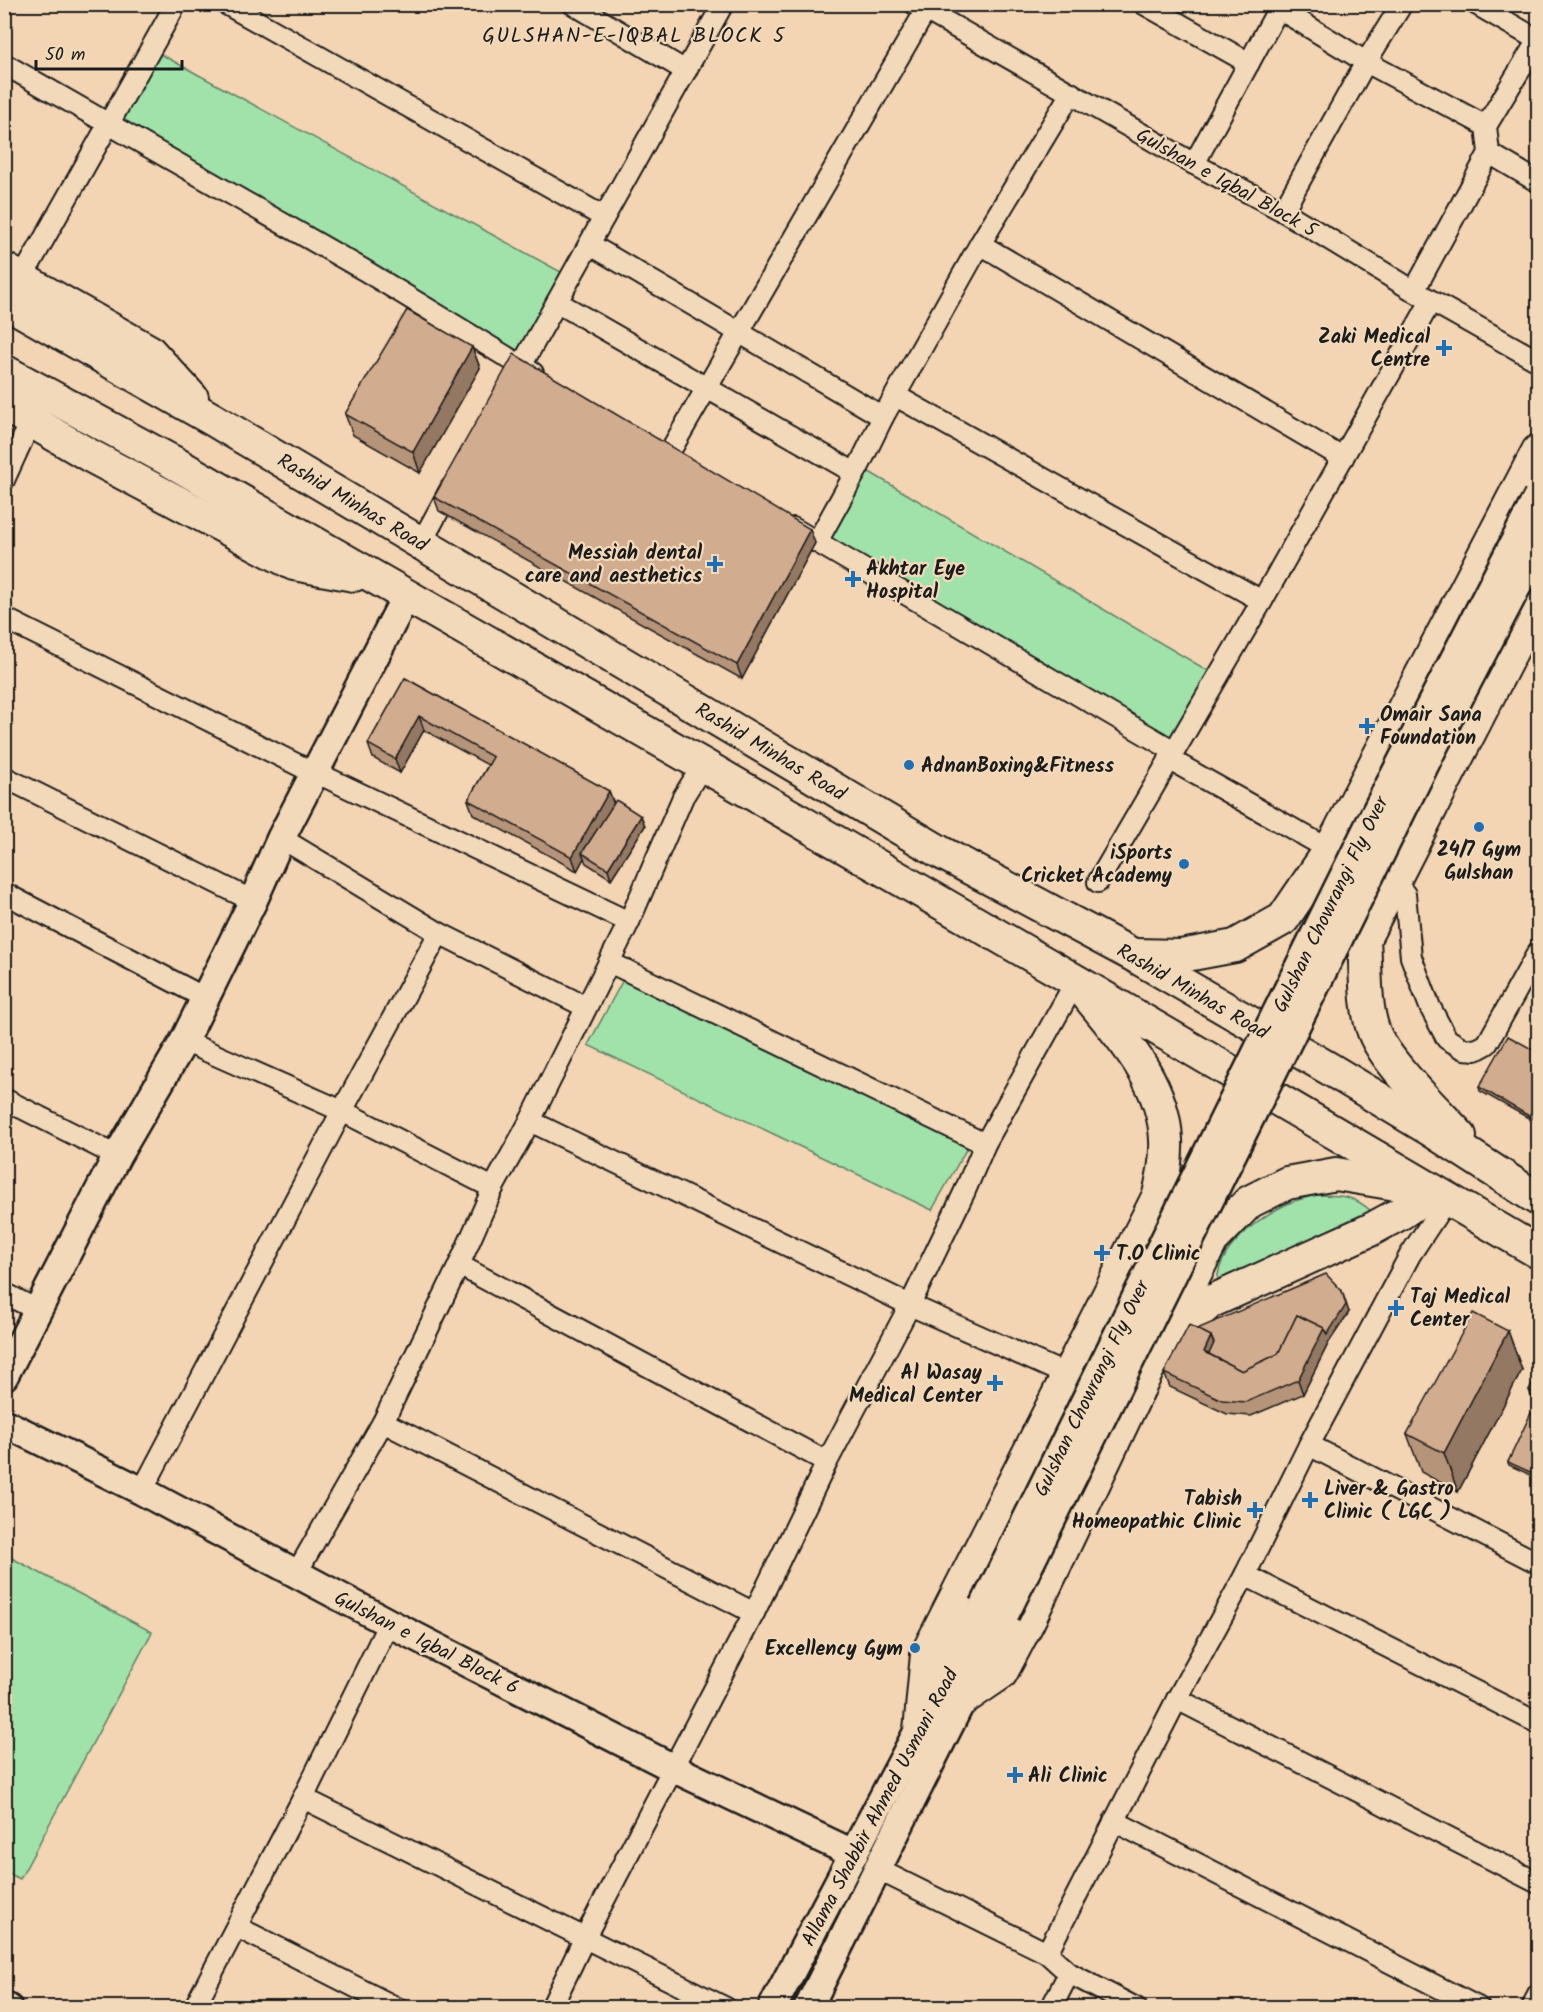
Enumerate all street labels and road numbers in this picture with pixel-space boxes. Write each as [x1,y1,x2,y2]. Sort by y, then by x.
street label: Gulshan e Iqbal Block 5 [1129,120,1324,248]
street label: Rashid Minhas Road [270,446,434,562]
street label: Rashid Minhas Road [688,695,852,811]
street label: Gulshan Chowrangi Fly Over [1265,790,1399,1019]
street label: Rashid Minhas Road [1110,936,1275,1050]
street label: Gulshan Chowrangi Fly Over [1026,1274,1160,1503]
street label: Gulshan e Iqbal Block 6 [328,1583,524,1704]
street label: Allama Shabbir Ahmed Usmani Road [794,1662,968,1953]

